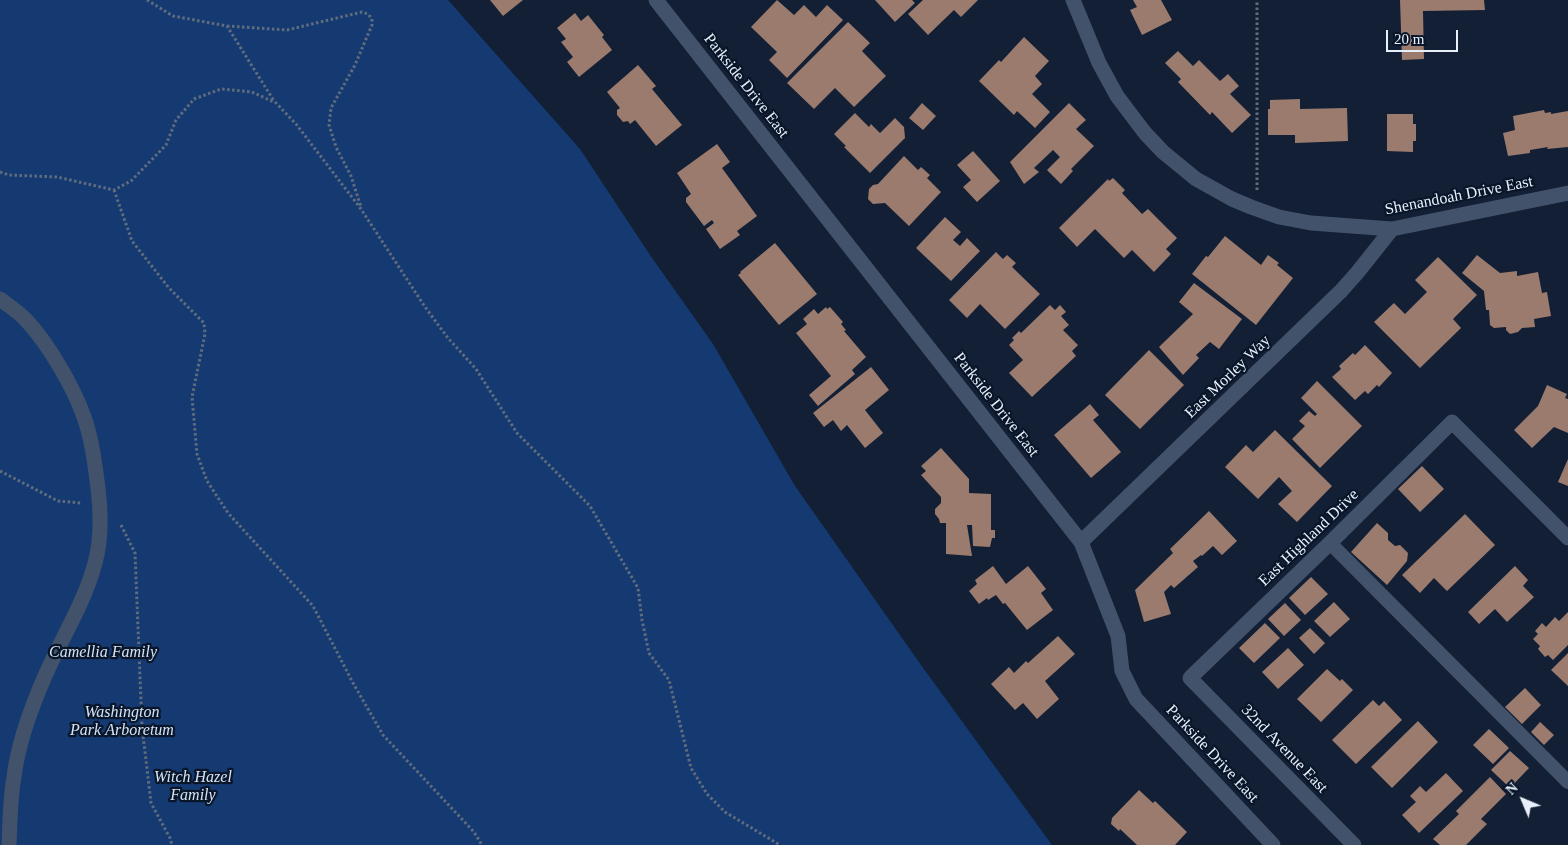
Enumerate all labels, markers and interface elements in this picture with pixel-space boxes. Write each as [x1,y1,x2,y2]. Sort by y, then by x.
scale bar [1388,20,1460,52]
street label: Parkside Drive East [699,30,793,142]
text: 20 m [1394,31,1424,47]
street label: Shenandoah Drive East [1383,172,1535,220]
street label: East Morley Way [1181,331,1275,423]
street label: Parkside Drive East [949,349,1043,461]
street label: East Highland Drive [1255,485,1363,591]
park label: Camellia Family [49,643,157,663]
street label: Parkside Drive East [1162,701,1262,807]
street label: 32nd Avenue East [1237,701,1331,797]
park label: Washington Park Arboretum [70,703,174,741]
park label: Witch Hazel Family [154,768,232,806]
north arrow [1498,775,1548,825]
text: N [1503,780,1521,798]

